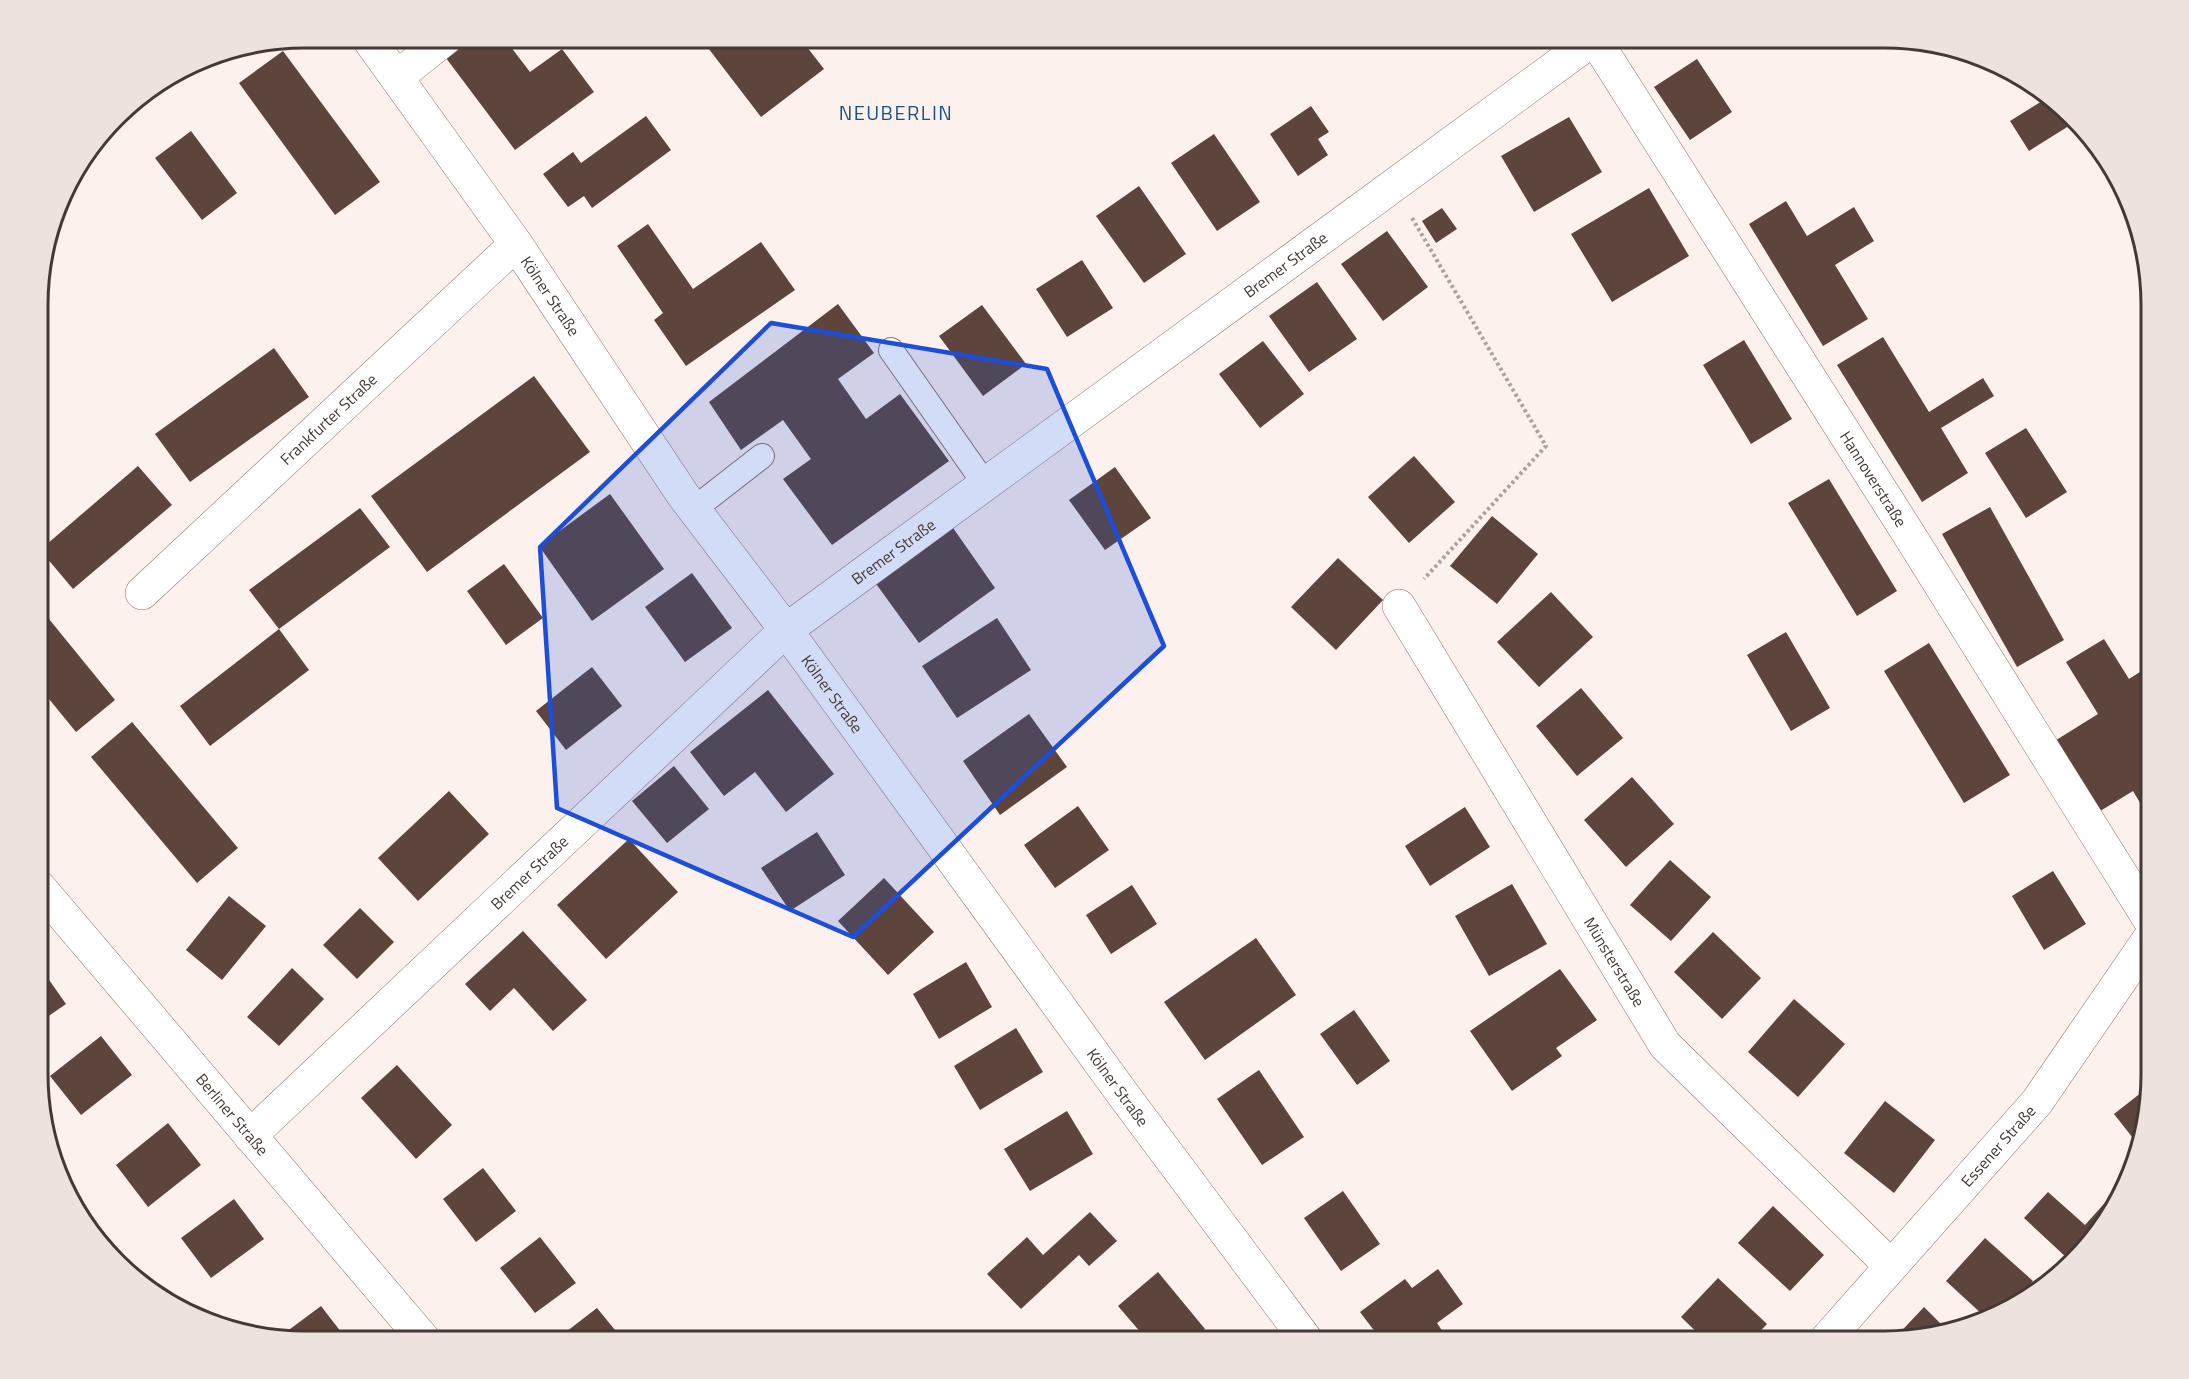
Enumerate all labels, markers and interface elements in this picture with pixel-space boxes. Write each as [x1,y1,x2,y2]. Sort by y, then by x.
district label: NEUBERLIN [839,97,953,128]
street label: Bremer Straße [1238,226,1332,303]
street label: Kölner Straße [515,251,586,341]
street label: Frankfurter Straße [275,368,382,470]
street label: Hannoverstraße [1834,426,1913,531]
street label: Bremer Straße [846,513,940,590]
street label: Kölner Straße [796,650,869,738]
street label: Bremer Straße [485,830,573,915]
street label: Münsterstraße [1578,912,1651,1011]
street label: Kölner Straße [1081,1043,1155,1131]
street label: Berliner Straße [190,1068,274,1161]
street label: Essener Straße [1955,1099,2041,1192]

